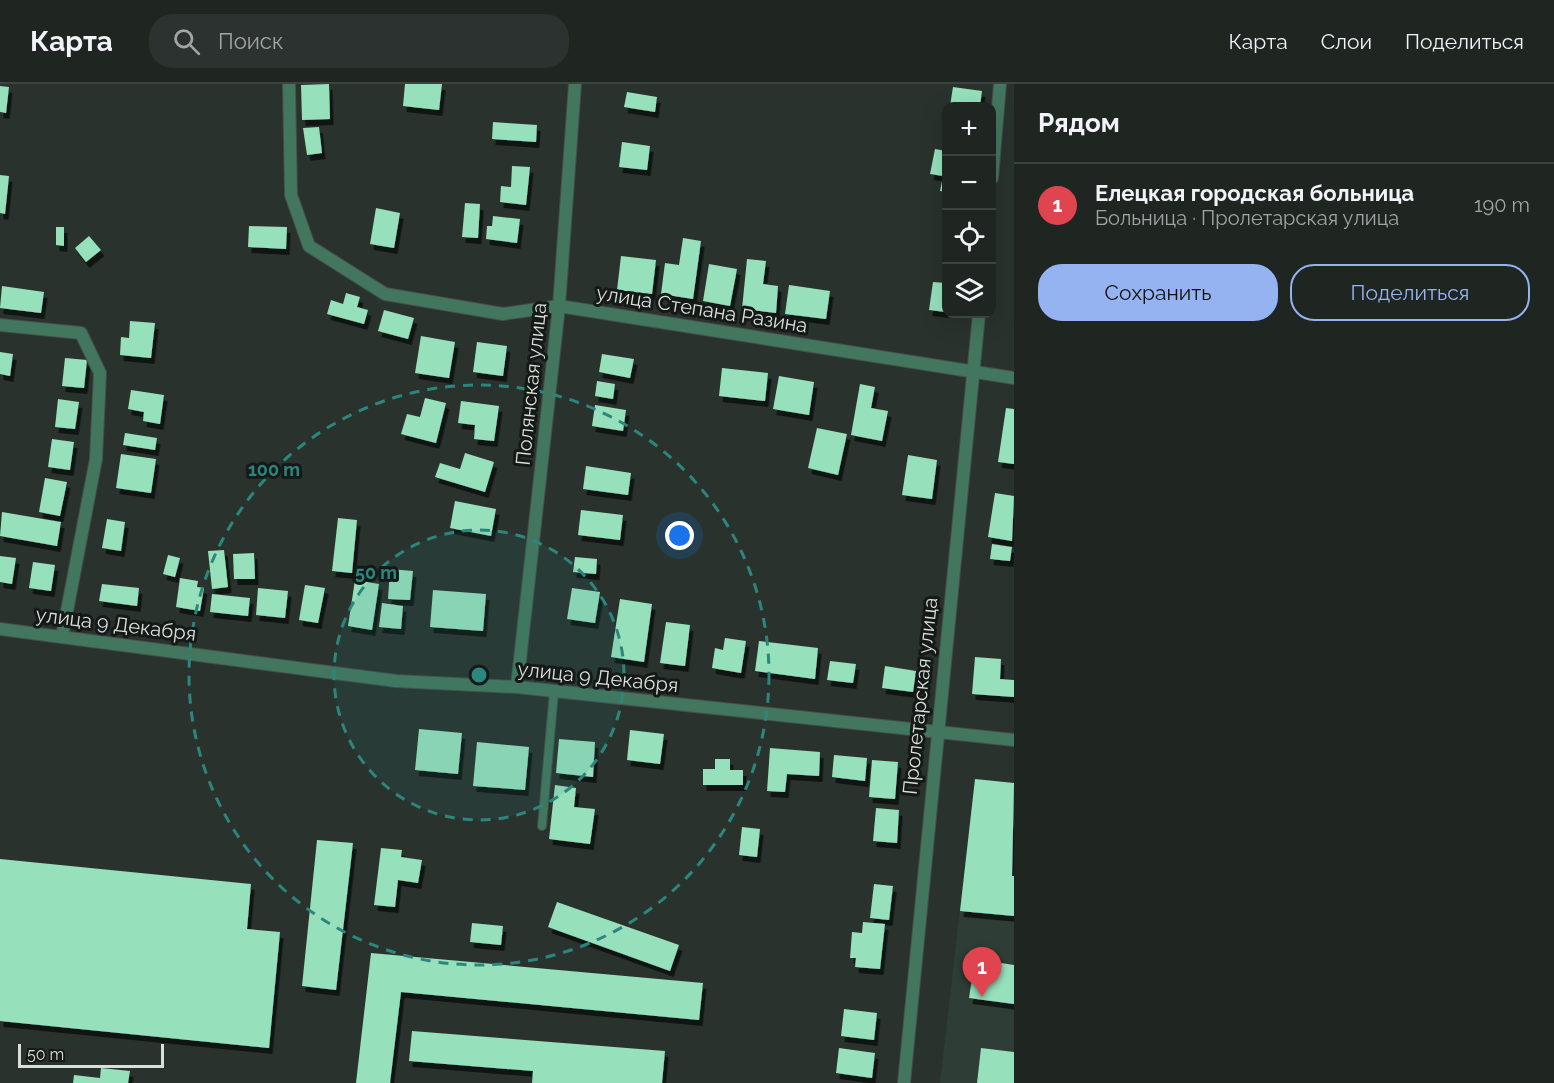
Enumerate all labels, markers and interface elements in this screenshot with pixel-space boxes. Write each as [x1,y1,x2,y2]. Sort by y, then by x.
search box [149,14,569,68]
text: Карта [30,25,113,58]
icon: search [170,25,203,58]
text: Поиск [218,28,283,54]
text: Карта [1229,29,1288,54]
text: Слои [1321,29,1372,54]
text: Поделиться [1405,29,1524,54]
map controls [942,102,996,318]
button: + [942,102,996,156]
text: Рядом [1038,108,1120,138]
button: − [942,156,996,210]
text: Елецкая городская больница [1095,180,1414,206]
text: 1 [1053,193,1062,217]
text: 190 m [1474,193,1530,217]
text: Больница · Пролетарская улица [1095,206,1399,230]
button: locate [942,210,996,264]
button: layers [942,264,996,318]
button: Сохранить [1038,264,1278,321]
button: Поделиться [1290,264,1530,321]
street label: улица Степана Разина [595,280,809,338]
street label: Полянская улица [511,302,551,466]
text: 100 m [248,459,300,480]
your location [665,521,694,550]
text: 50 m [355,562,397,583]
street label: Пролетарская улица [898,596,942,796]
street label: улица 9 Декабря [34,602,198,646]
street label: улица 9 Декабря [517,657,679,697]
centre of rings [469,665,489,685]
pin: 1 [962,948,1002,997]
scale bar [18,1041,164,1068]
text: 50 m [27,1045,64,1064]

